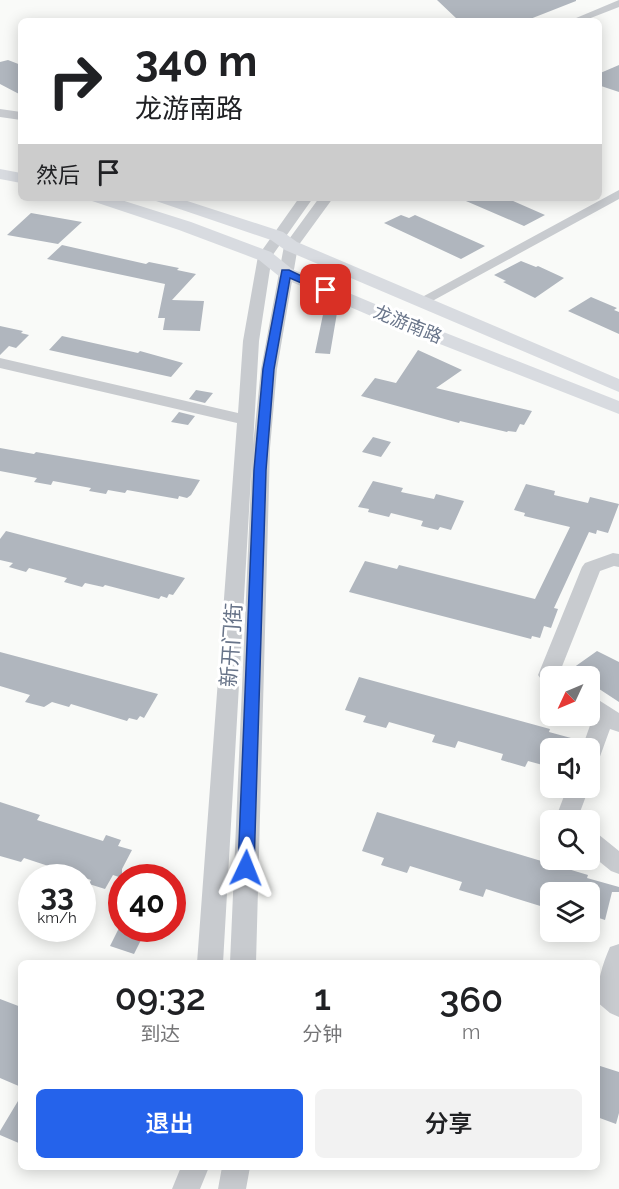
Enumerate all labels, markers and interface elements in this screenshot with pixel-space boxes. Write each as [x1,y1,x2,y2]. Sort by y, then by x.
text: 340 m [135,37,257,86]
icon: right [36,42,114,120]
text: 龙游南路 [135,93,243,124]
icon: arrive [92,156,125,189]
text: 然后 [36,162,80,188]
pin [300,264,351,315]
icon: arrive [309,273,342,306]
street label: 龙游南路 [371,301,445,347]
street label: 新开门街 [216,602,246,688]
north arrow [540,666,600,726]
map controls [540,666,600,942]
button: sound [540,738,600,798]
button: search [540,810,600,870]
position arrow [214,836,278,900]
speed limit sign: 40 [108,864,186,942]
text: 33 [40,878,74,913]
button: layers [540,882,600,942]
text: km/h [37,909,77,927]
text: 09:32 [115,976,206,1018]
text: 1 [314,976,331,1018]
text: 360 [439,978,503,1020]
text: m [462,1020,480,1044]
text: 到达 [140,1022,180,1046]
text: 分钟 [303,1022,343,1046]
button: 退出 [36,1089,303,1158]
button: 分享 [315,1089,582,1158]

